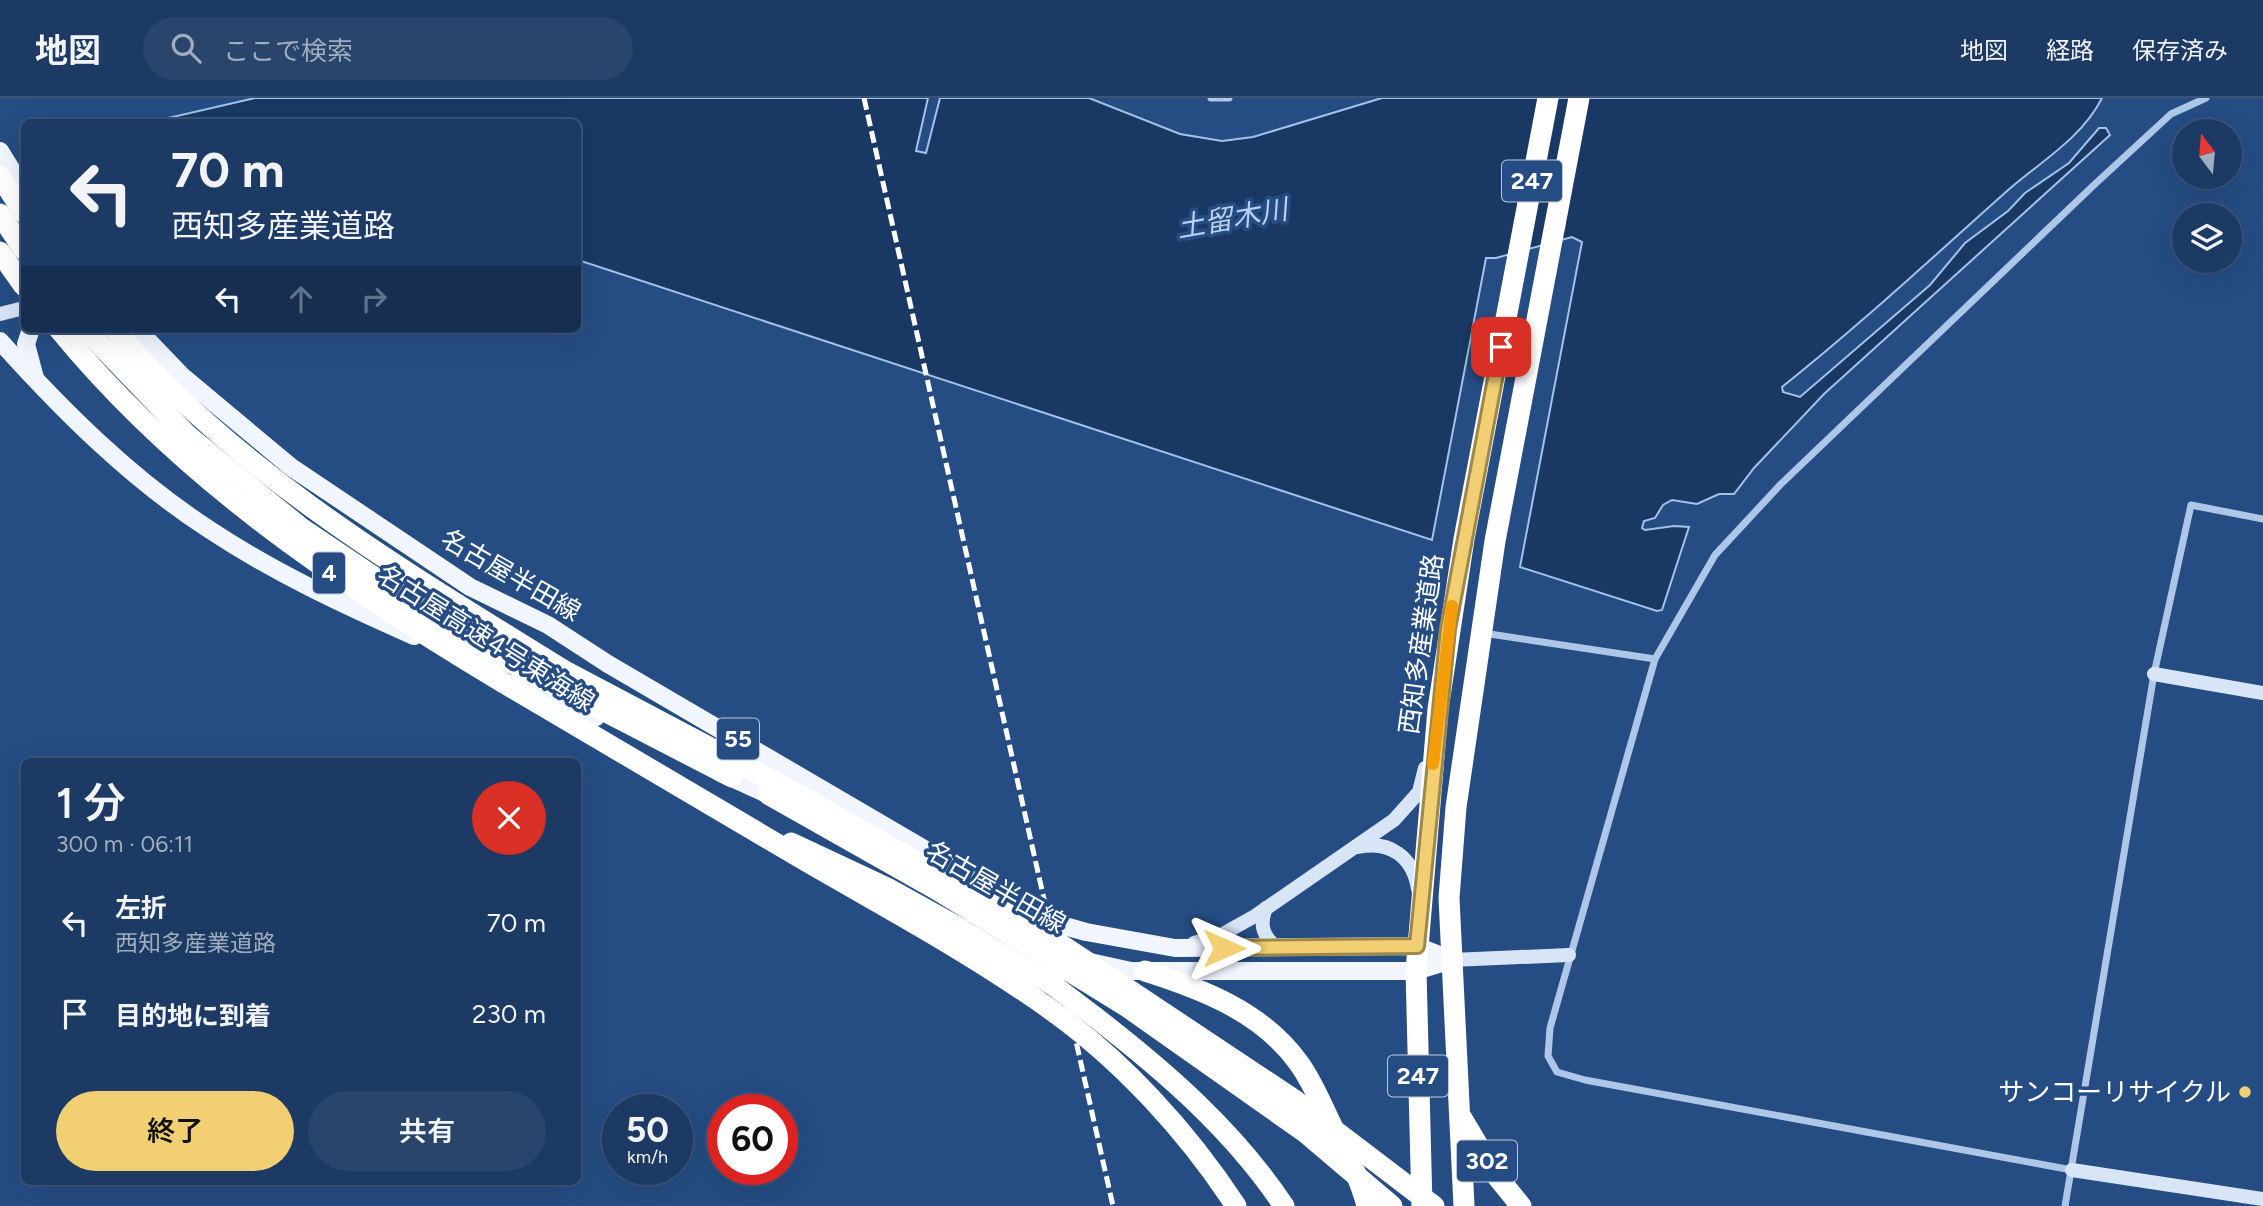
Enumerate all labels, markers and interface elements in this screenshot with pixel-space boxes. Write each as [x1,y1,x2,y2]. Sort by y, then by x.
search box [143,17,633,80]
icon: search [167,29,205,67]
text: 地図 [35,31,101,70]
text: ここで検索 [223,35,353,67]
text: 地図 [1960,36,2008,65]
text: 経路 [2046,36,2094,65]
text: 保存済み [2132,36,2228,65]
north arrow [2172,119,2242,189]
map controls [2172,119,2242,273]
text: 70 m [171,140,284,199]
icon: left [56,147,147,238]
road number: 247 [1502,160,1562,202]
water label: 土留木川 [1174,191,1293,244]
button: layers [2172,203,2242,273]
text: 西知多産業道路 [171,207,395,245]
icon: left [209,280,247,318]
icon: ahead [282,280,320,318]
icon: right [355,280,393,318]
pin [1471,317,1531,377]
icon: arrive [1482,328,1520,366]
street label: 名古屋半田線 [435,522,587,628]
road number: 4 [313,552,345,594]
street label: 西知多産業道路 [1392,552,1450,736]
street label: 名古屋高速4号東海線 [371,558,601,718]
road number: 55 [717,718,759,760]
text: 1 分 [56,778,126,829]
button: close [472,781,546,855]
text: 300 m · 06:11 [56,830,193,858]
street label: 名古屋半田線 [920,834,1072,940]
text: 左折 [115,892,167,924]
icon: left [56,904,94,942]
text: 70 m [487,907,546,939]
position arrow [1187,911,1261,985]
text: 西知多産業道路 [115,929,276,957]
icon: arrive [56,995,94,1033]
text: 230 m [472,998,546,1030]
text: 目的地に到着 [115,1000,271,1032]
road number: 247 [1388,1056,1448,1096]
place label: サンコーリサイクル [1998,1076,2231,1108]
marker: サンコーリサイクル [2237,1084,2253,1100]
button: 終了 [56,1091,294,1171]
button: 共有 [308,1091,546,1171]
speed limit sign: 60 [707,1094,798,1185]
text: 50 [626,1109,669,1151]
road number: 302 [1457,1140,1517,1182]
text: km/h [627,1146,668,1168]

